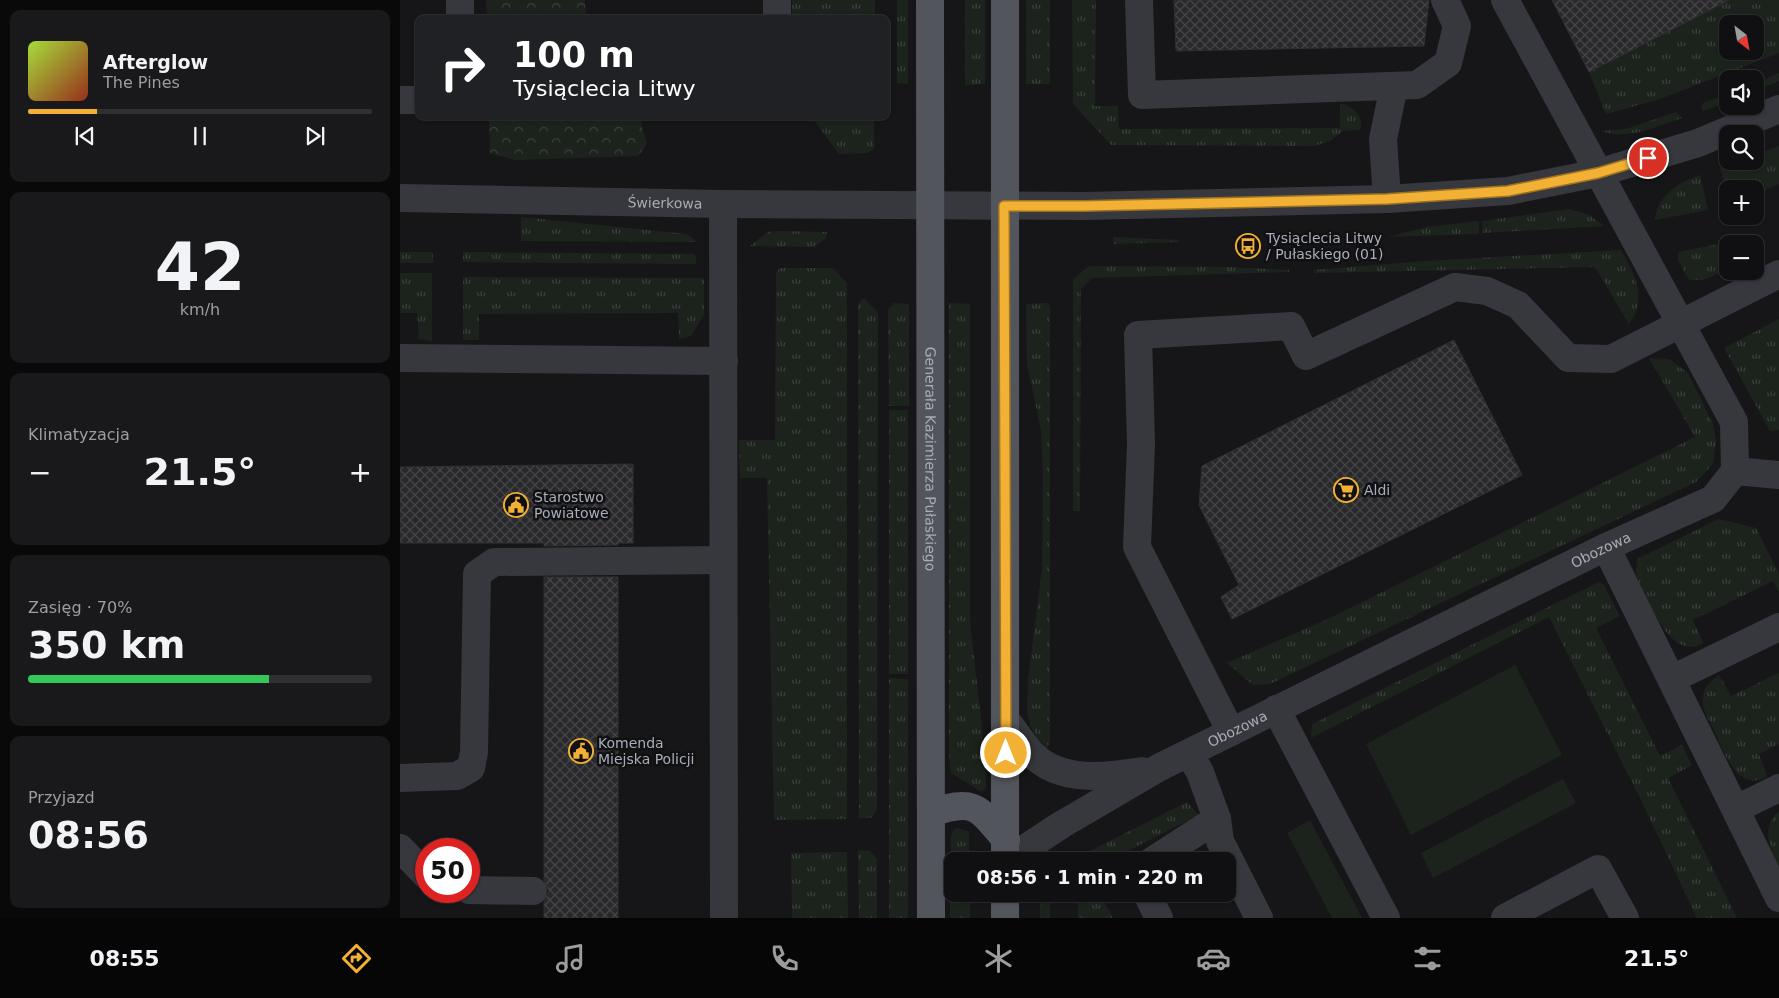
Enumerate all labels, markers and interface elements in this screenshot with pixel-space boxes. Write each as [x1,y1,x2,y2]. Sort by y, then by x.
north arrow [1719,15,1764,60]
map controls [1719,15,1764,280]
icon: right [430,35,495,100]
text: 100 m [513,35,635,75]
text: Afterglow [103,51,208,73]
button: sound [1719,70,1764,115]
text: The Pines [103,73,180,92]
text: Tysiąclecia Litwy [513,76,696,101]
icon: previous [71,122,99,150]
icon: pause [186,122,214,150]
icon: next [301,122,329,150]
button: search [1719,125,1764,170]
pin [1627,137,1669,179]
icon: arrive [1634,144,1662,172]
button: + [1719,180,1764,225]
street label: Świerkowa [627,193,703,212]
text: 42 [155,230,245,305]
place label: Tysiąclecia Litwy / Pułaskiego (01) [1265,230,1383,262]
bus stop icon: Tysiąclecia Litwy / Pułaskiego (01) [1235,233,1261,259]
button: − [1719,235,1764,280]
text: km/h [180,300,220,319]
street label: Generała Kazimierza Pułaskiego [922,347,939,571]
text: Klimatyzacja [28,425,130,444]
text: 21.5° [144,450,256,494]
text: − [28,456,51,489]
text: + [349,456,372,489]
supermarket icon: Aldi [1333,477,1359,503]
place label: Aldi [1364,482,1390,498]
place label: Starostwo Powiatowe [534,489,609,521]
public building icon: Starostwo Powiatowe [503,492,529,518]
street label: Obozowa [1568,529,1633,571]
text: Zasięg · 70% [28,598,132,617]
text: 350 km [28,623,185,667]
street label: Obozowa [1205,707,1270,750]
position arrow [979,726,1031,778]
place label: Komenda Miejska Policji [598,735,694,767]
public building icon: Komenda Miejska Policji [568,738,594,764]
text: Przyjazd [28,788,95,807]
text: 08:56 [28,813,149,857]
speed limit sign: 50 [415,838,480,903]
text: 08:56 · 1 min · 220 m [976,866,1204,888]
icon: directions [339,941,374,976]
icon: music [553,941,588,976]
icon: phone [767,941,802,976]
icon: climate [981,941,1016,976]
icon: car [1196,941,1231,976]
icon: filters [1410,941,1445,976]
text: 08:55 [90,946,160,971]
text: 21.5° [1624,946,1689,971]

